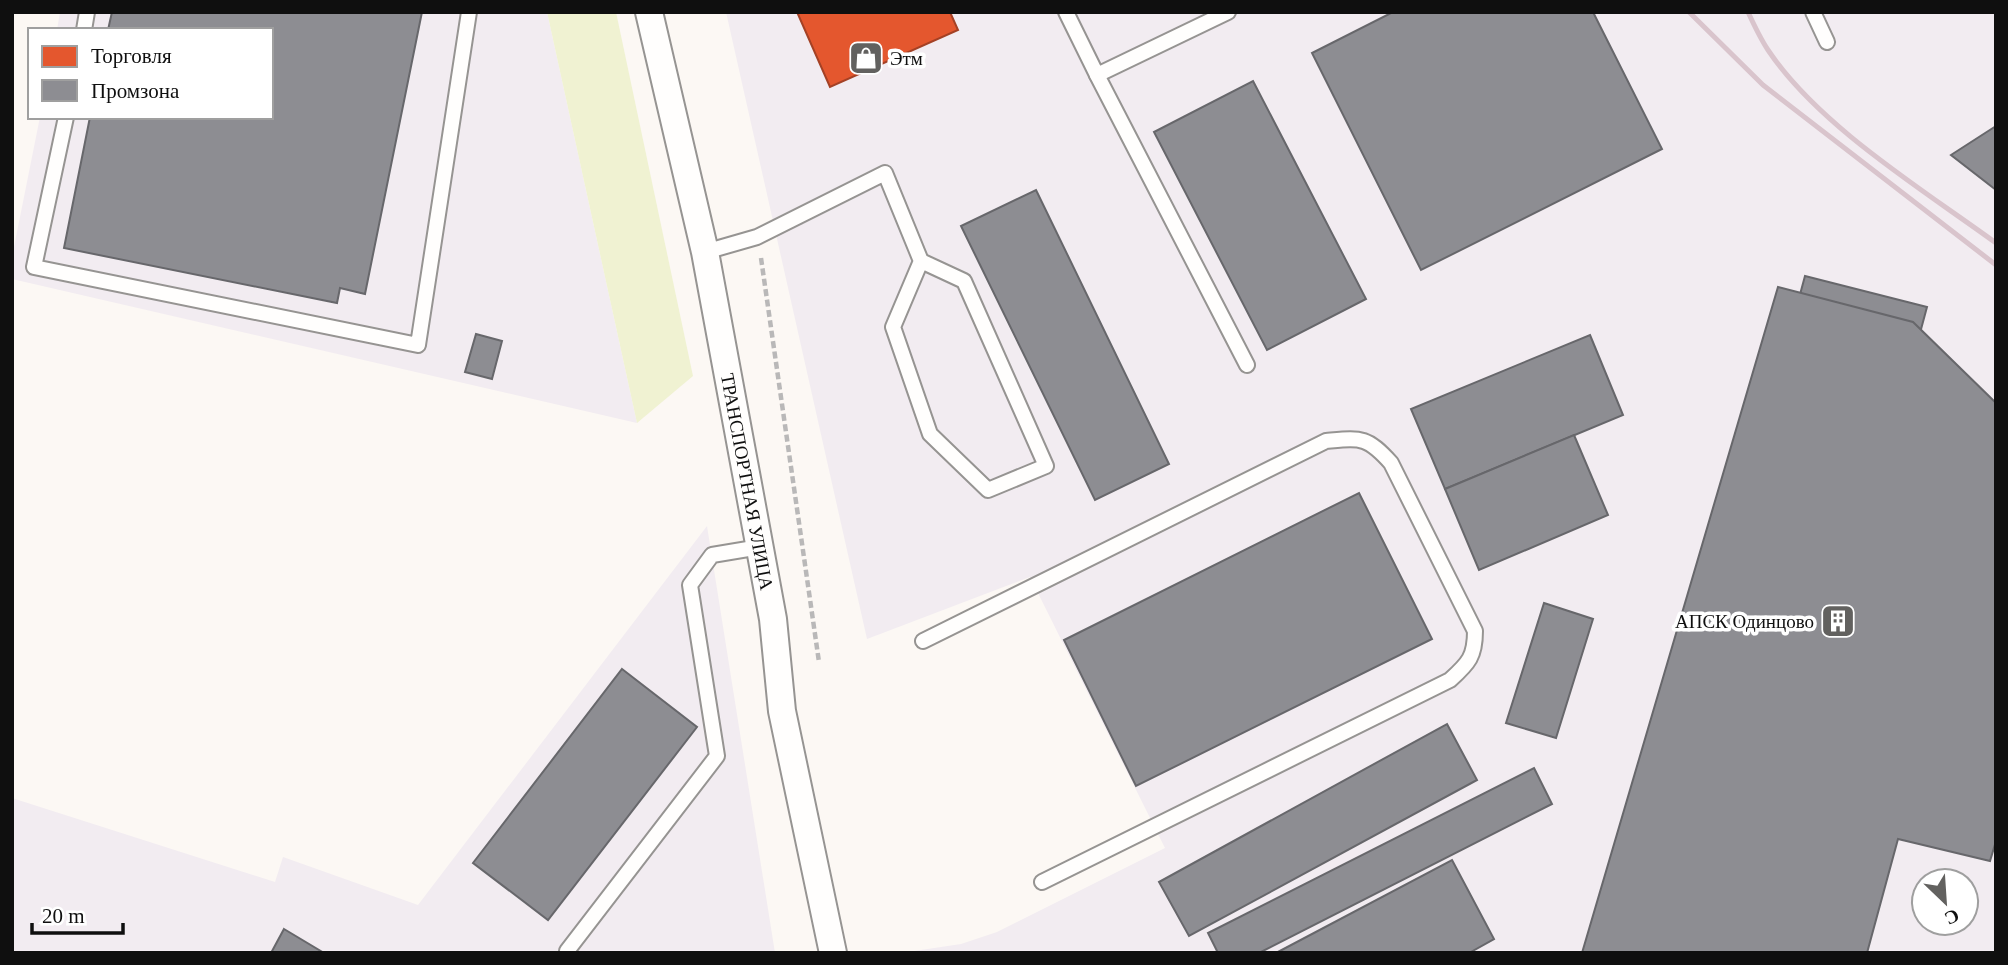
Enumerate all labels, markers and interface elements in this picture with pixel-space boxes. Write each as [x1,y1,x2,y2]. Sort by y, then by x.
legend [28,28,273,119]
shop icon: Этм [847,39,885,77]
text: Торговля [91,44,172,68]
place label: Этм [890,48,923,69]
text: Промзона [91,79,180,103]
street label: ТРАНСПОРТНАЯ УЛИЦА [717,372,778,592]
building icon: АПСК Одинцово [1819,602,1857,640]
place label: АПСК Одинцово [1675,611,1814,632]
north arrow [1910,867,1980,937]
scale bar [32,892,122,936]
text: 20 m [42,904,85,928]
text: С [1941,905,1963,929]

